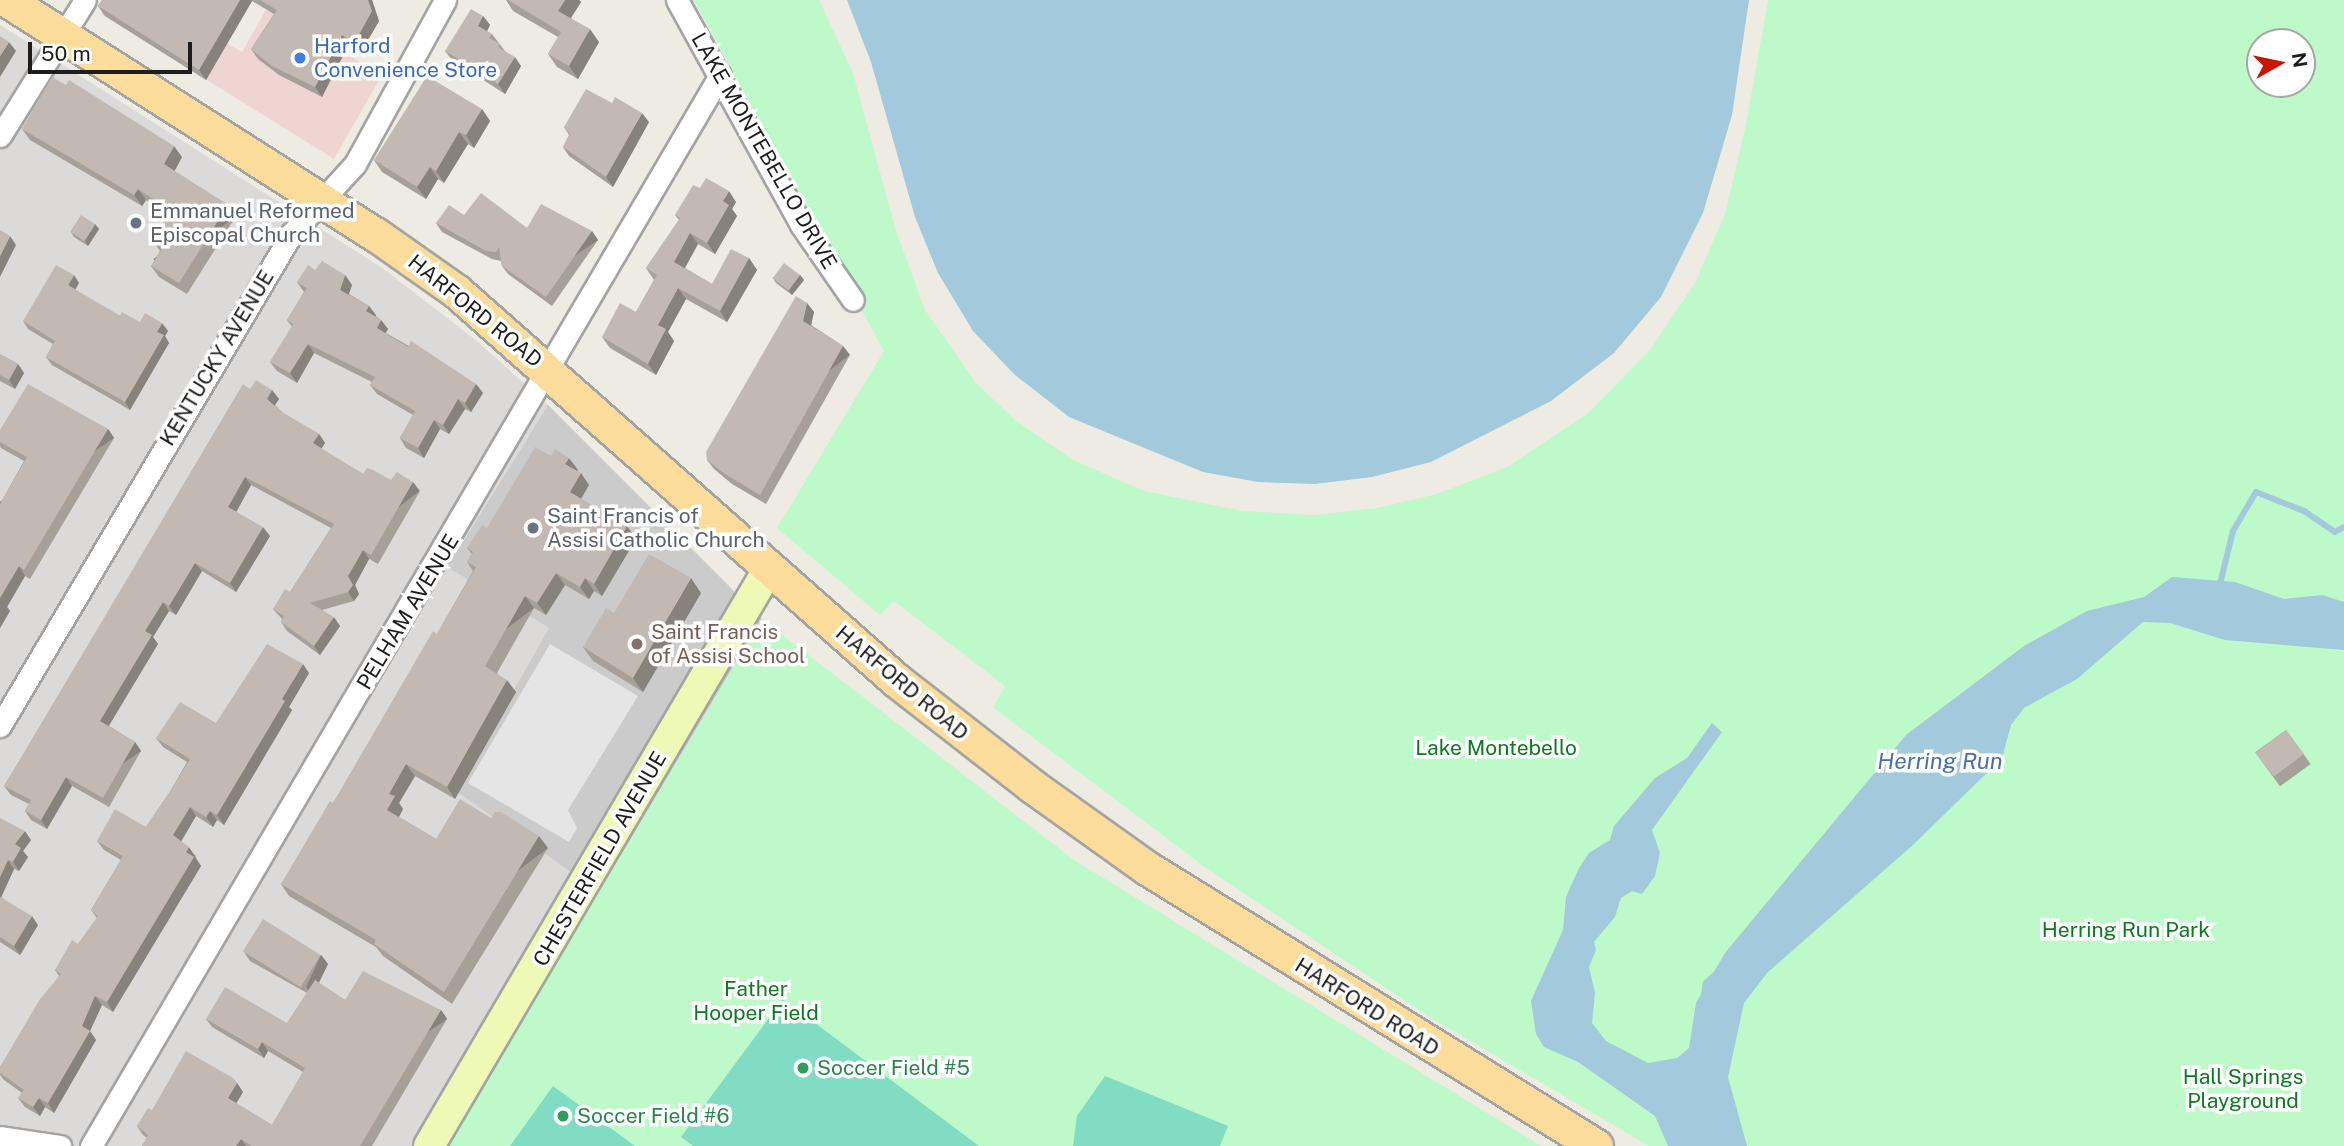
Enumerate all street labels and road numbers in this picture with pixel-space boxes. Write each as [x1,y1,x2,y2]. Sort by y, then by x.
street label: LAKE MONTEBELLO DRIVE [686,28,842,274]
street label: HARFORD ROAD [403,249,547,373]
street label: KENTUCKY AVENUE [155,266,279,450]
street label: PELHAM AVENUE [352,530,464,694]
street label: HARFORD ROAD [831,620,973,746]
street label: CHESTERFIELD AVENUE [528,747,672,971]
street label: HARFORD ROAD [1290,953,1444,1061]

